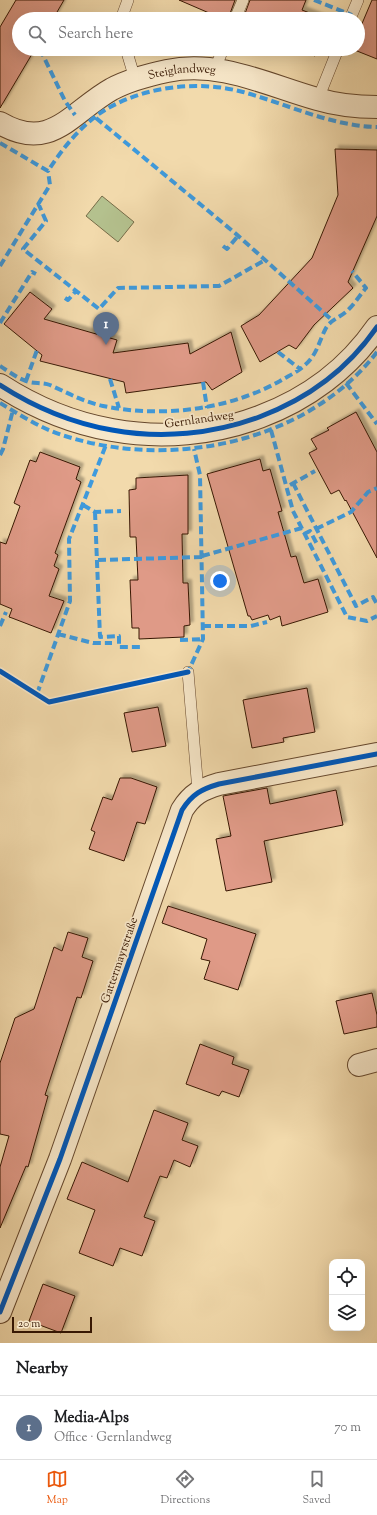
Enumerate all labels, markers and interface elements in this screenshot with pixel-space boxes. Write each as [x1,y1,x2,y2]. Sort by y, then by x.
search box [12,12,365,56]
icon: search [26,23,48,45]
text: Search here [58,24,133,45]
street label: Steiglandweg [146,60,217,85]
pin: 1 [93,312,119,345]
street label: Gernlandweg [163,406,235,434]
your location [210,571,230,591]
street label: Gattermayrstraße [97,914,143,1006]
map controls [329,1259,365,1331]
button: locate [329,1259,365,1295]
button: layers [329,1295,365,1331]
scale bar [12,1315,92,1334]
text: 20 m [18,1316,40,1332]
text: Nearby [16,1357,68,1381]
text: Media-Alps [54,1408,129,1429]
text: 1 [27,1419,31,1437]
text: 70 m [334,1419,361,1437]
text: Office · Gernlandweg [54,1429,172,1447]
tab: Map [46,1468,68,1508]
tab: Directions [161,1468,210,1508]
tab: Saved [303,1468,331,1508]

